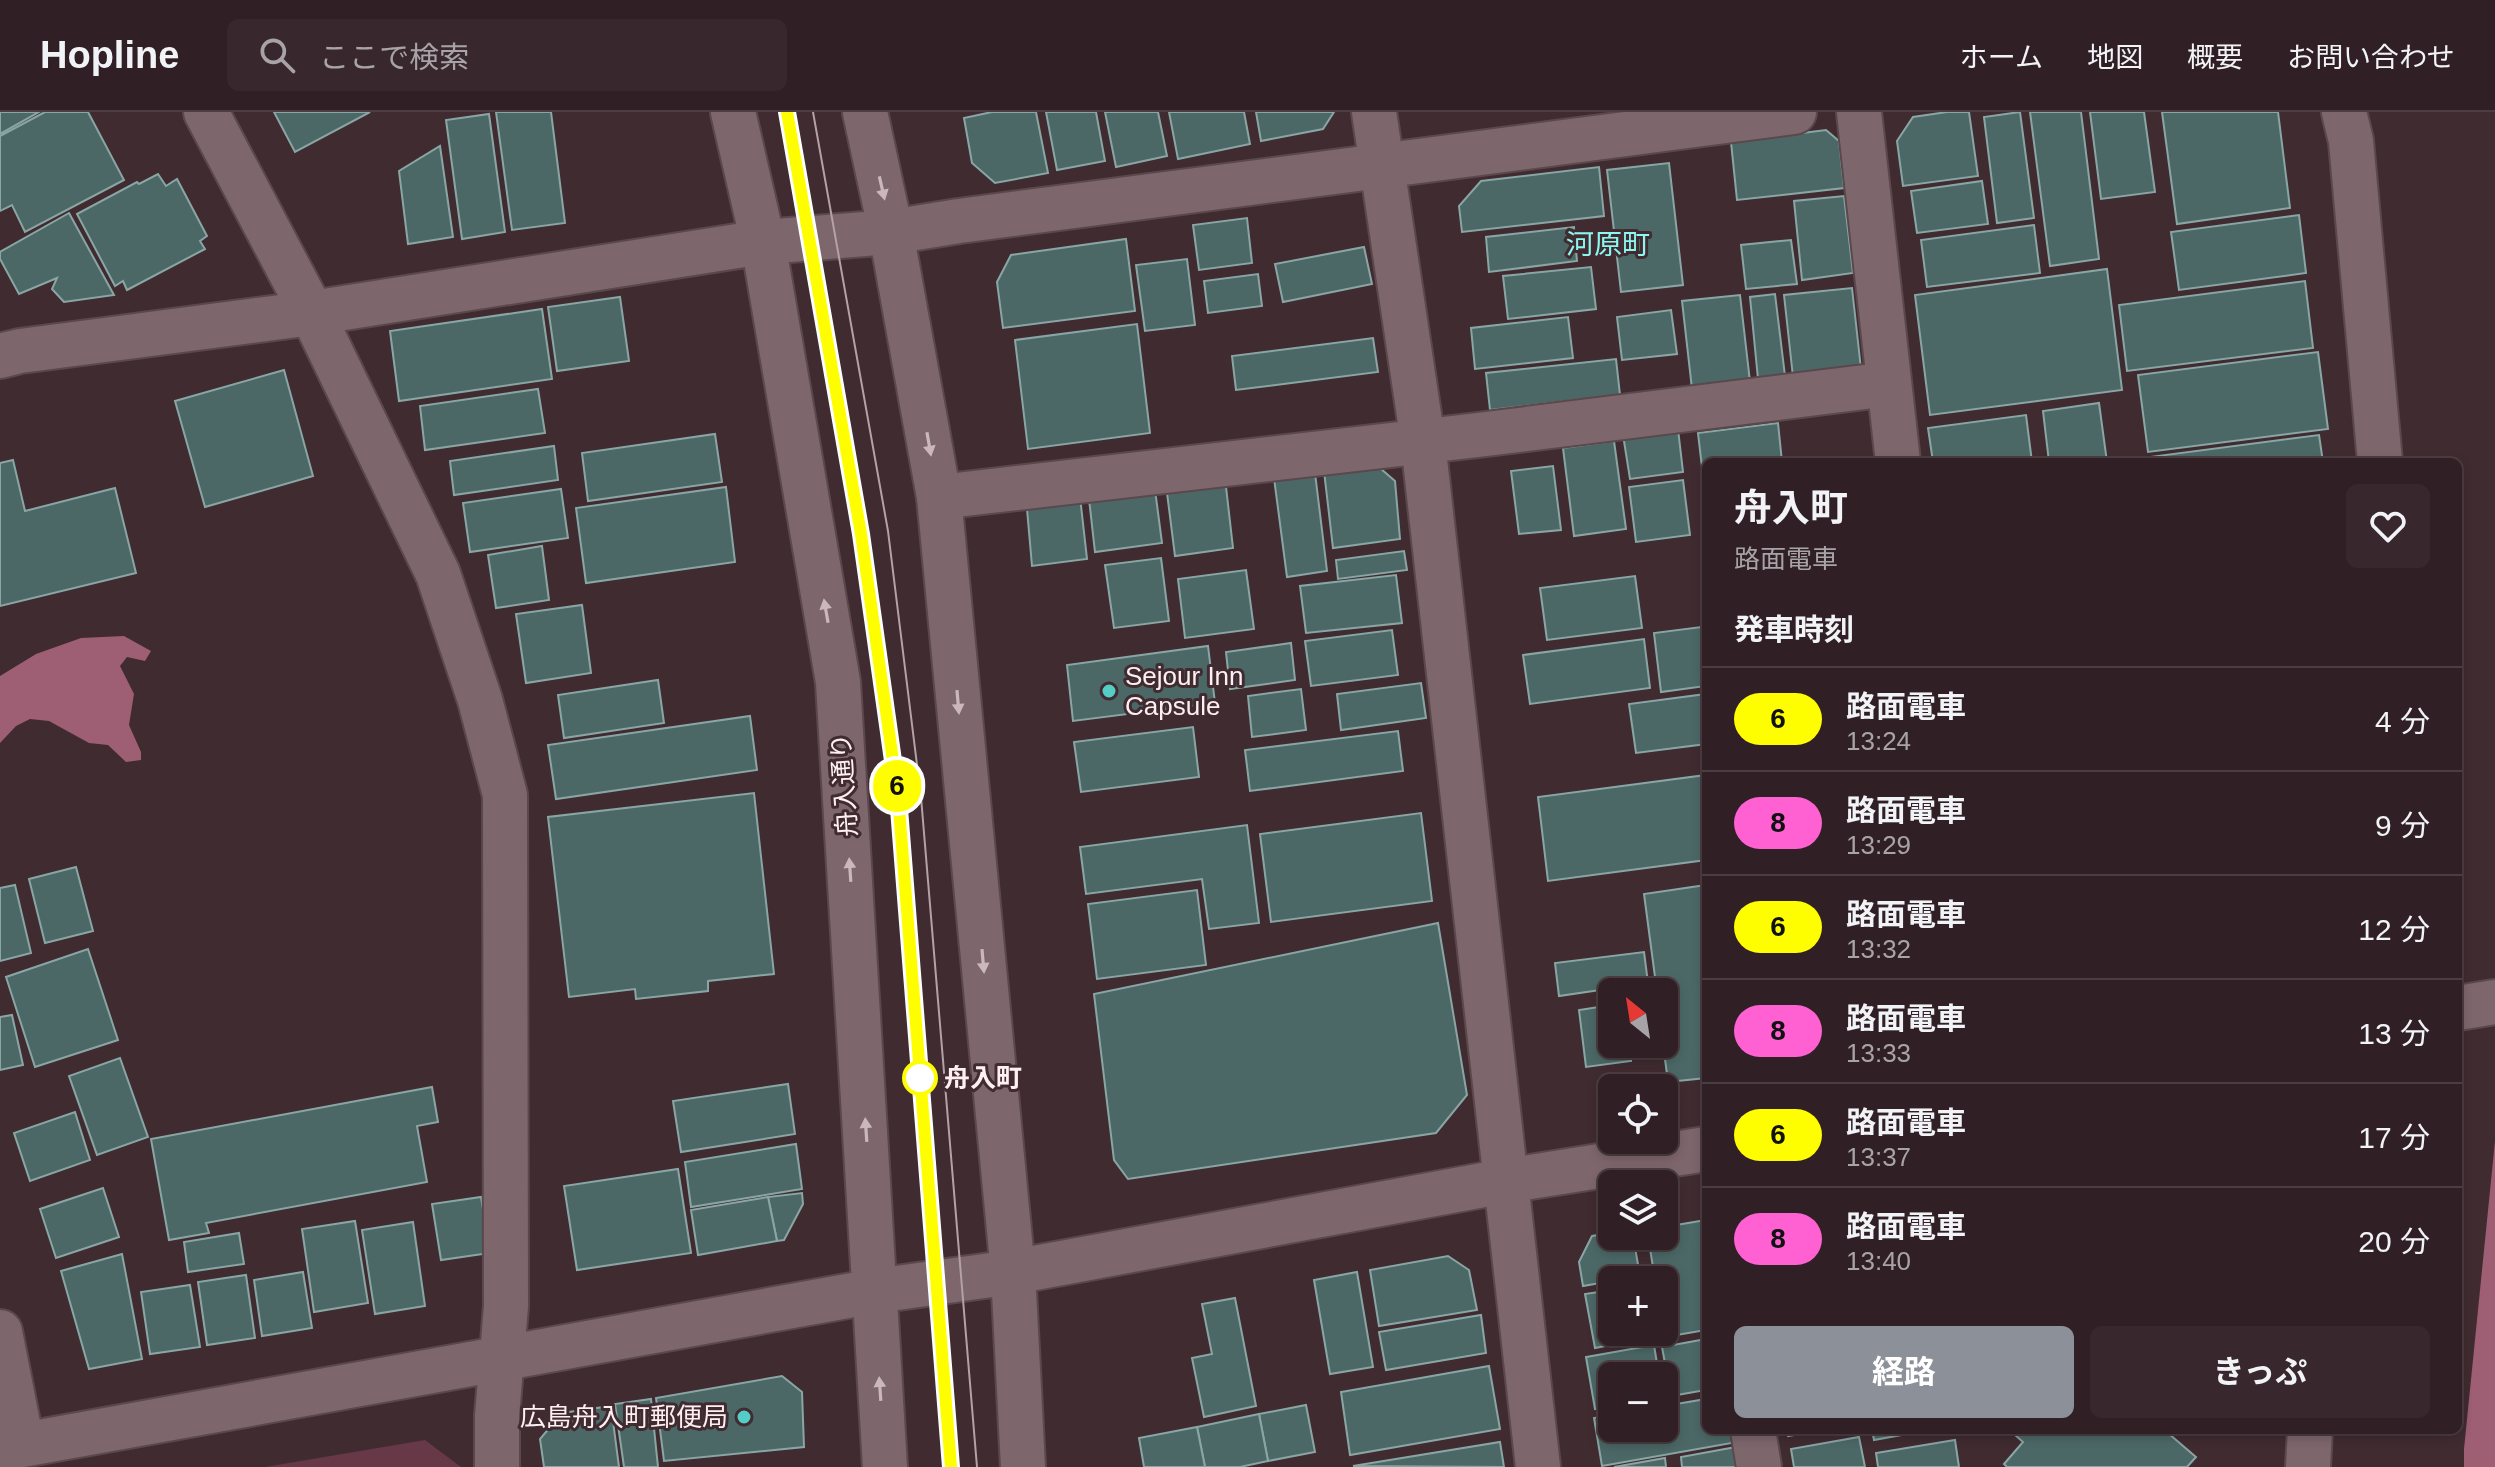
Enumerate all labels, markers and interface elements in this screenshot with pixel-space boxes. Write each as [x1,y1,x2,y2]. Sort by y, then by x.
search box [227,19,787,91]
icon: search [255,33,299,77]
text: Hopline [40,34,179,76]
text: ここで検索 [319,41,469,74]
text: ホーム [1960,42,2043,73]
text: 地図 [2087,42,2143,73]
text: 概要 [2187,42,2243,73]
text: お問い合わせ [2287,42,2455,73]
one-way arrow [876,176,889,201]
district label: 河原町 [1566,229,1650,260]
one-way arrow [924,431,936,456]
button: heart [2346,484,2430,568]
text: 舟入町 [1734,487,1848,529]
text: 路面電車 [1734,544,1838,574]
one-way arrow [819,599,832,624]
text: 発車時刻 [1734,613,1854,646]
place label: Sejour Inn Capsule [1125,661,1244,721]
marker: Sejour Inn Capsule [1100,682,1118,700]
one-way arrow [952,690,965,715]
text: 路面電車 [1846,690,1966,723]
text: 6 [1770,703,1786,734]
text: 4 分 [2375,705,2430,738]
text: 13:24 [1846,726,1911,756]
street label: 舟入通り [825,732,863,838]
line badge: 6 [871,760,923,812]
text: 6 [889,770,905,801]
text: 路面電車 [1846,794,1966,827]
text: 8 [1770,807,1786,838]
text: 9 分 [2375,809,2430,842]
text: 13:29 [1846,830,1911,860]
one-way arrow [843,857,856,882]
text: 路面電車 [1846,898,1966,931]
text: 6 [1770,911,1786,942]
text: 12 分 [2358,913,2430,946]
text: 13:32 [1846,934,1911,964]
one-way arrow [977,949,990,974]
north arrow [1598,978,1678,1058]
map controls [1598,978,1678,1442]
text: 路面電車 [1846,1002,1966,1035]
text: 8 [1770,1015,1786,1046]
text: 13 分 [2358,1017,2430,1050]
text: 13:33 [1846,1038,1911,1068]
marker: 舟入町 [903,1061,937,1095]
place label: 舟入町 [944,1063,1022,1093]
button: locate [1598,1074,1678,1154]
text: 路面電車 [1846,1106,1966,1139]
one-way arrow [859,1117,872,1142]
text: 6 [1770,1119,1786,1150]
text: 17 分 [2358,1121,2430,1154]
text: 13:37 [1846,1142,1911,1172]
button: layers [1598,1170,1678,1250]
text: 路面電車 [1846,1210,1966,1243]
text: 8 [1770,1223,1786,1254]
text: 20 分 [2358,1225,2430,1258]
text: 13:40 [1846,1246,1911,1276]
button: + [1598,1266,1678,1346]
button: 経路 [1734,1326,2074,1418]
button: きっぷ [2090,1326,2430,1418]
button: − [1598,1362,1678,1442]
one-way arrow [873,1376,886,1401]
place label: 広島舟入町郵便局 [520,1402,728,1432]
marker: 広島舟入町郵便局 [735,1408,753,1426]

